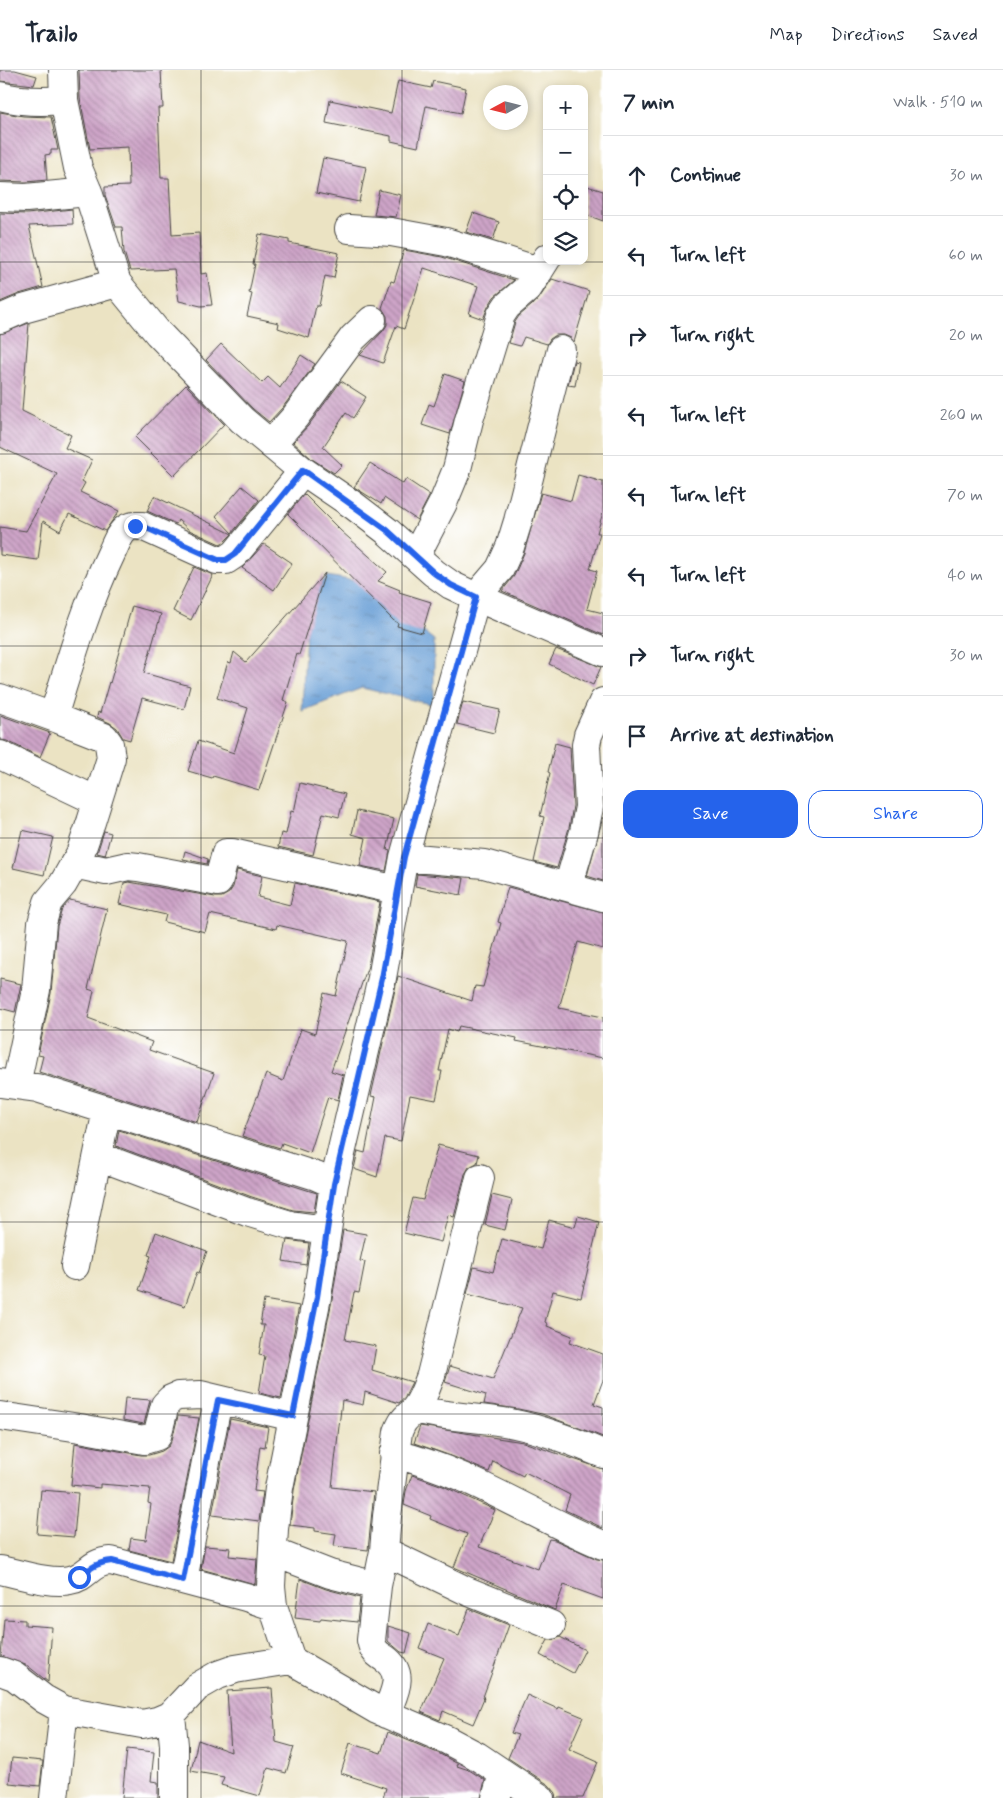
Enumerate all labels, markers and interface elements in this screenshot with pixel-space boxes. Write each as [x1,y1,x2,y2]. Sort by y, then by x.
text: Trailo [25,19,78,50]
text: Map [770,23,803,47]
text: Directions [831,23,905,47]
text: Saved [933,23,978,47]
north arrow [483,85,528,130]
map controls [543,85,588,265]
button: + [543,85,588,130]
text: 7 min [623,89,675,117]
text: Walk · 510 m [893,92,983,113]
button: − [543,130,588,175]
icon: ahead [623,162,651,190]
text: Continue [670,163,741,188]
text: 30 m [950,165,983,186]
button: locate [543,175,588,220]
button: layers [543,220,588,265]
icon: left [623,242,651,270]
text: Turn left [670,243,746,268]
text: 60 m [949,245,983,266]
icon: right [623,322,651,350]
text: Turn right [670,323,754,348]
text: 20 m [949,325,983,346]
icon: left [623,402,651,430]
text: Turn left [670,403,746,428]
text: 260 m [940,405,983,426]
icon: left [623,482,651,510]
text: Turn left [670,483,746,508]
text: 70 m [947,485,983,506]
route end [124,515,147,538]
icon: left [623,562,651,590]
text: Turn left [670,563,746,588]
text: 40 m [947,565,983,586]
icon: right [623,642,651,670]
text: Turn right [670,643,754,668]
text: 30 m [950,645,983,666]
icon: arrive [623,722,651,750]
text: Arrive at destination [670,723,834,748]
button: Save [623,790,798,838]
button: Share [808,790,983,838]
route start [68,1566,91,1589]

